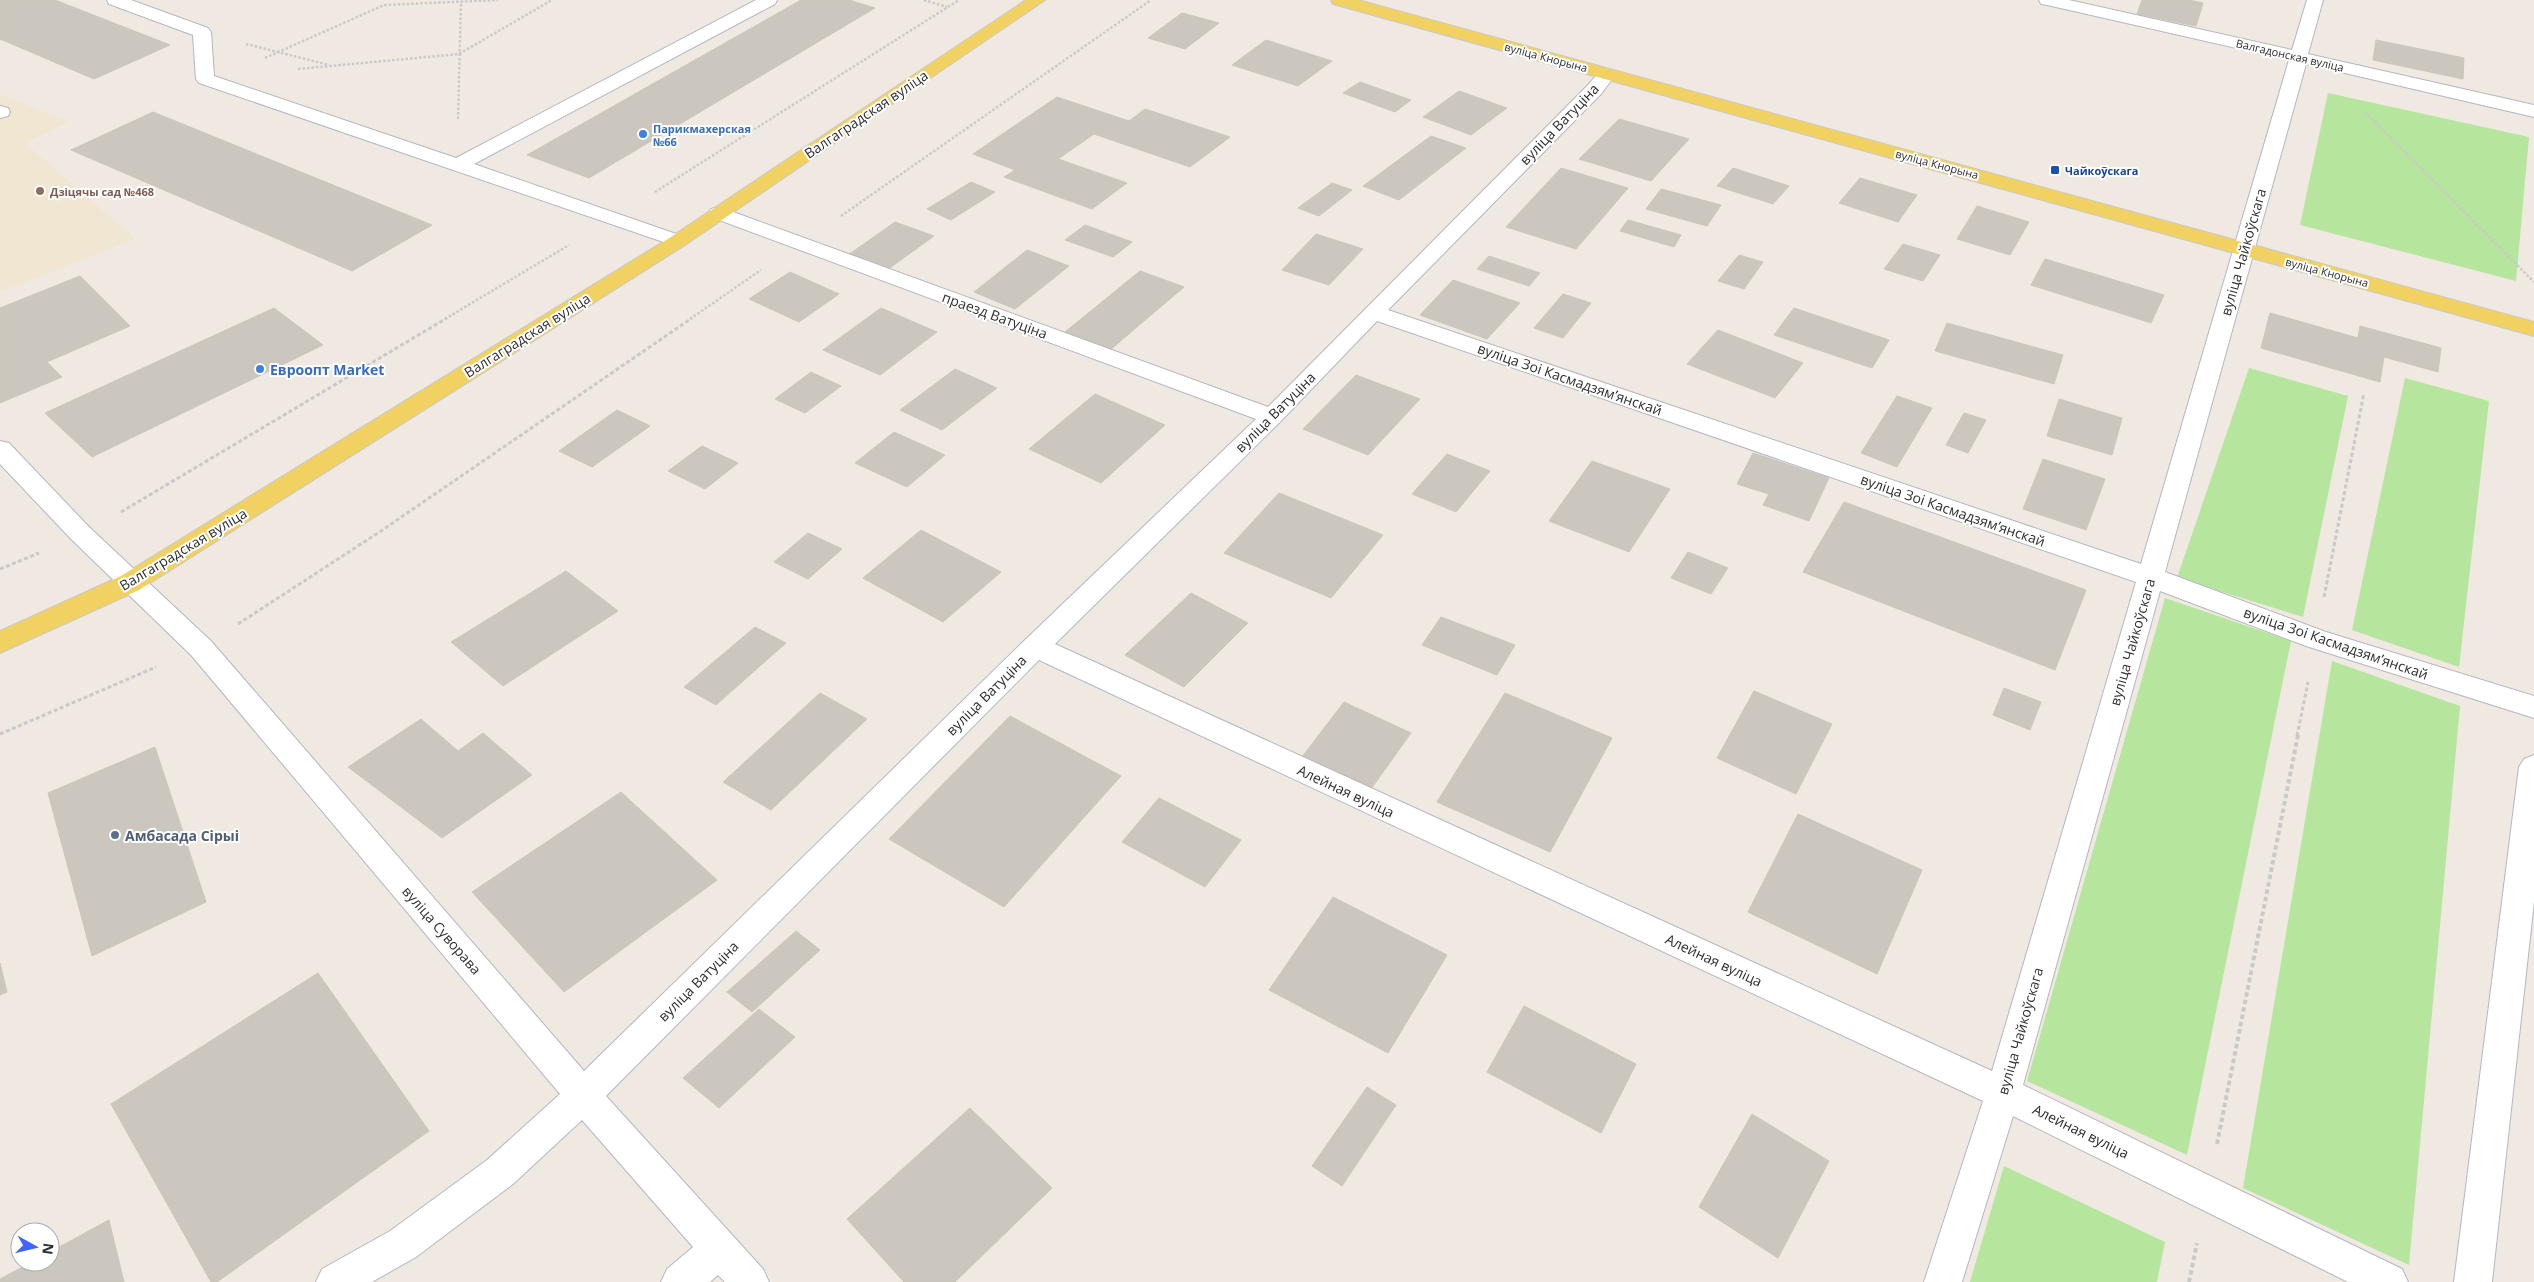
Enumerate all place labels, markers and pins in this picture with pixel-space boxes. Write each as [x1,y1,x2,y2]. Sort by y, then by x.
place label: Парикмахерская №66 [653,121,751,149]
marker: Парикмахерская №66 [637,128,649,140]
place label: Чайкоўскага [2065,163,2138,178]
marker: Чайкоўскага [2049,164,2061,176]
place label: Дзіцячы сад №468 [50,184,154,199]
marker: Дзіцячы сад №468 [34,185,46,197]
place label: Евроопт Market [270,360,384,379]
marker: Евроопт Market [254,363,266,375]
place label: Амбасада Сірыі [125,826,239,845]
marker: Амбасада Сірыі [109,829,121,841]

